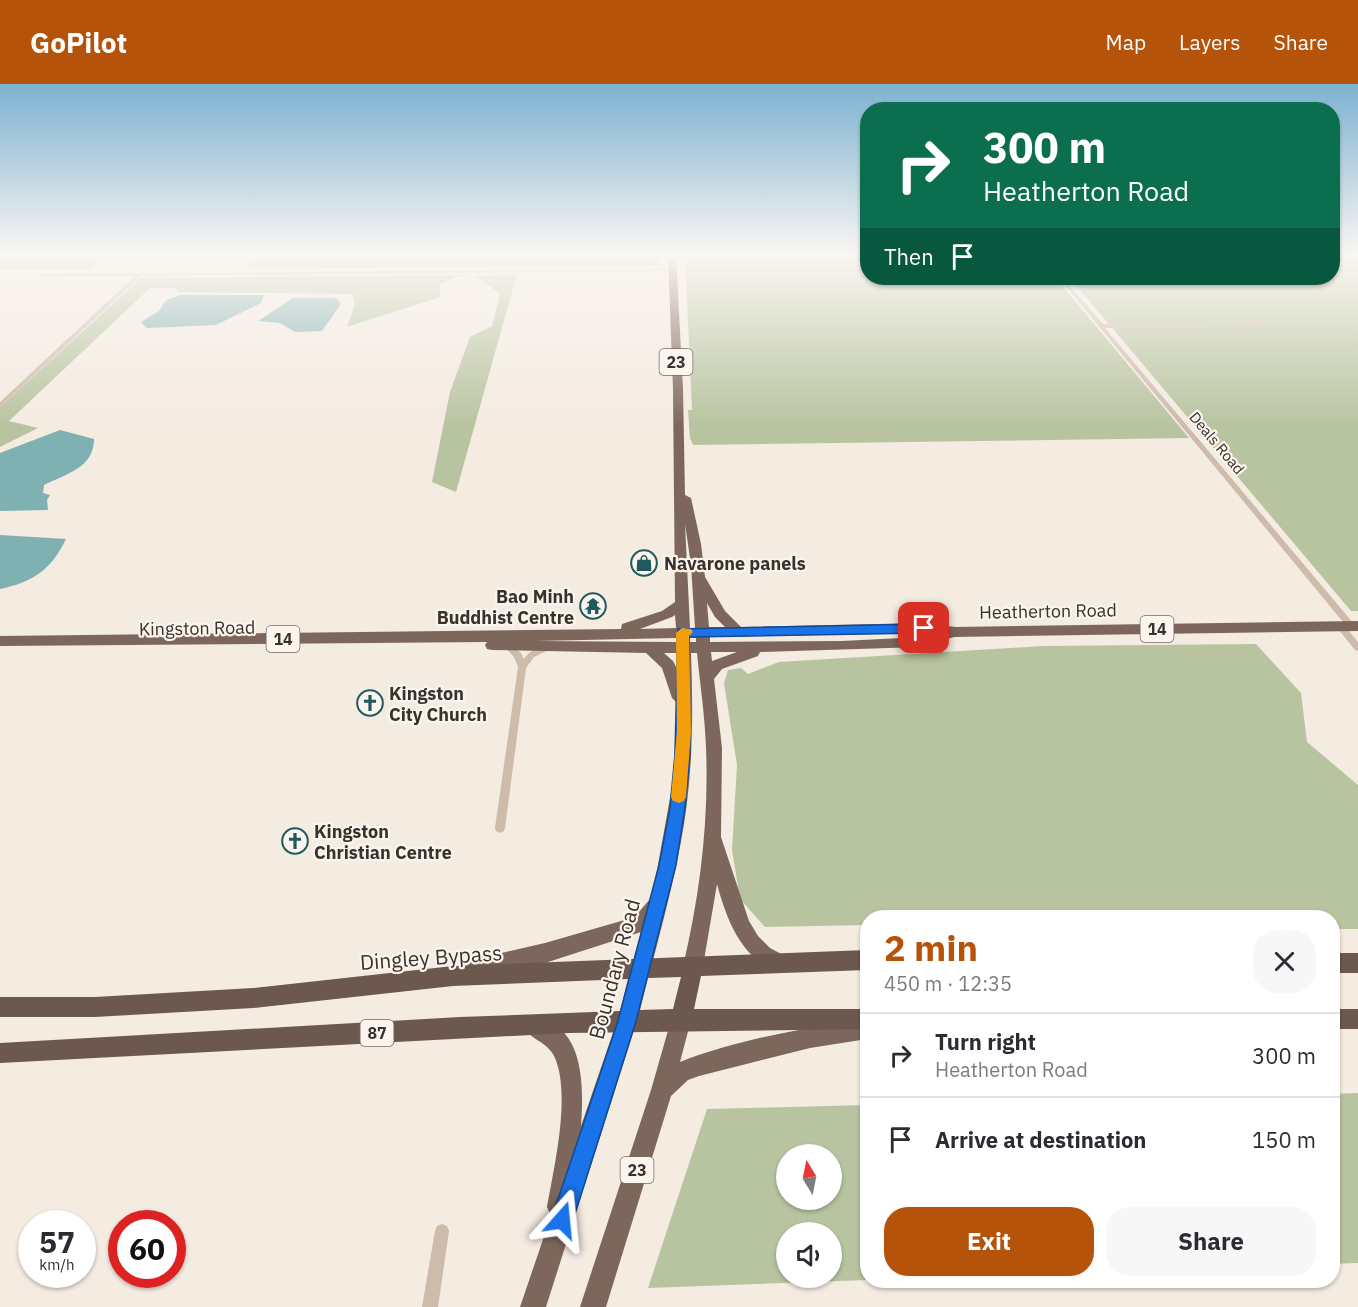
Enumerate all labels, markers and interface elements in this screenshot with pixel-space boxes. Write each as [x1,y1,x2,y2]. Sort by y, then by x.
text: GoPilot [30,24,127,61]
text: Map [1106,28,1146,56]
text: Layers [1179,28,1241,56]
text: Share [1274,28,1328,56]
text: 300 m [983,120,1106,175]
icon: right [884,126,962,204]
text: Heatherton Road [983,173,1189,208]
icon: arrive [946,240,979,273]
text: Then [884,242,934,271]
road number: 23 [660,349,692,375]
street label: Deals Road [1185,408,1249,478]
shop icon: Navarone panels [629,548,659,578]
place label: Navarone panels [664,552,806,575]
place label: Bao Minh Buddhist Centre [437,585,574,629]
temple icon: Bao Minh Buddhist Centre [578,591,608,621]
street label: Heatherton Road [979,598,1117,624]
pin [898,602,949,653]
icon: arrive [907,611,940,644]
street label: Kingston Road [139,615,255,641]
road number: 14 [1140,616,1174,642]
road number: 14 [266,626,300,652]
place label: Kingston City Church [389,682,487,726]
church icon: Kingston City Church [355,688,385,718]
place label: Kingston Christian Centre [314,820,452,864]
church icon: Kingston Christian Centre [280,826,310,856]
street label: Boundary Road [582,896,646,1042]
text: 2 min [884,924,978,971]
button: close [1253,930,1316,993]
street label: Dingley Bypass [359,938,503,976]
text: 450 m · 12:35 [884,970,1012,997]
road number: 87 [360,1020,394,1046]
text: Turn right [935,1027,1036,1056]
icon: right [884,1039,917,1072]
text: 300 m [1252,1041,1316,1070]
text: Heatherton Road [935,1056,1088,1083]
icon: arrive [884,1123,917,1156]
text: Arrive at destination [935,1125,1146,1154]
text: 150 m [1252,1125,1316,1154]
north arrow [776,1144,842,1210]
map controls [776,1144,842,1288]
road number: 23 [620,1157,654,1183]
position arrow [530,1188,594,1252]
button: Exit [884,1207,1094,1276]
button: Share [1106,1207,1316,1276]
speed limit sign: 60 [108,1210,186,1288]
text: 57 [39,1222,75,1261]
button: sound [776,1222,842,1288]
text: km/h [39,1255,75,1274]

